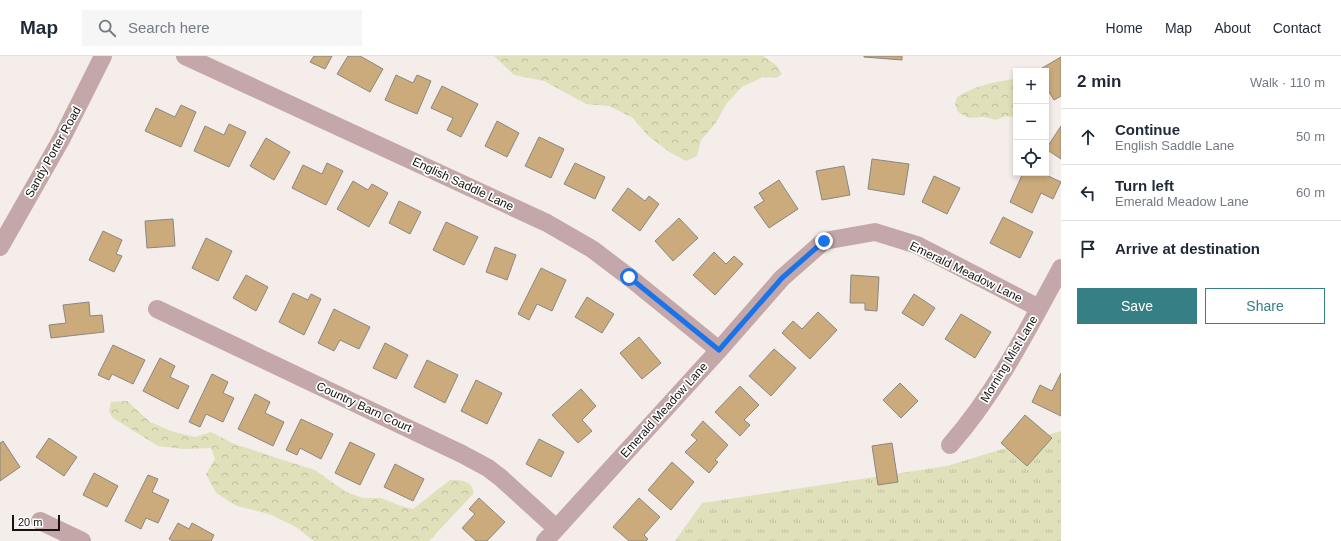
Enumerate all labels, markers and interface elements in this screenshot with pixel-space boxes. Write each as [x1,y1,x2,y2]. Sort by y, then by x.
search box [82,10,362,46]
text: Map [20,17,58,38]
icon: search [96,17,118,39]
text: Search here [128,19,210,36]
text: Home [1106,20,1143,36]
text: Map [1165,20,1192,36]
text: About [1214,20,1251,36]
text: Contact [1273,20,1321,36]
map controls [1013,68,1049,176]
button: + [1013,68,1049,104]
text: 2 min [1077,72,1121,91]
text: Walk · 110 m [1250,75,1325,90]
street label: Sandy Porter Road [22,104,84,200]
button: − [1013,104,1049,140]
text: Continue [1115,121,1180,138]
icon: ahead [1077,126,1099,148]
text: 50 m [1296,129,1325,144]
text: English Saddle Lane [1115,138,1234,153]
button: locate [1013,140,1049,176]
street label: English Saddle Lane [410,154,516,214]
text: Turn left [1115,177,1174,194]
icon: left [1077,182,1099,204]
text: 60 m [1296,185,1325,200]
text: Emerald Meadow Lane [1115,194,1249,209]
route end [815,232,833,250]
icon: arrive [1077,238,1099,260]
street label: Emerald Meadow Lane [907,239,1025,305]
text: Arrive at destination [1115,240,1260,257]
route start [620,268,638,286]
button: Save [1077,288,1197,324]
button: Share [1205,288,1325,324]
street label: Morning Mist Lane [978,313,1041,405]
street label: Emerald Meadow Lane [618,359,711,461]
street label: Country Barn Court [314,379,414,435]
scale bar [12,513,60,532]
text: 20 m [18,516,42,528]

